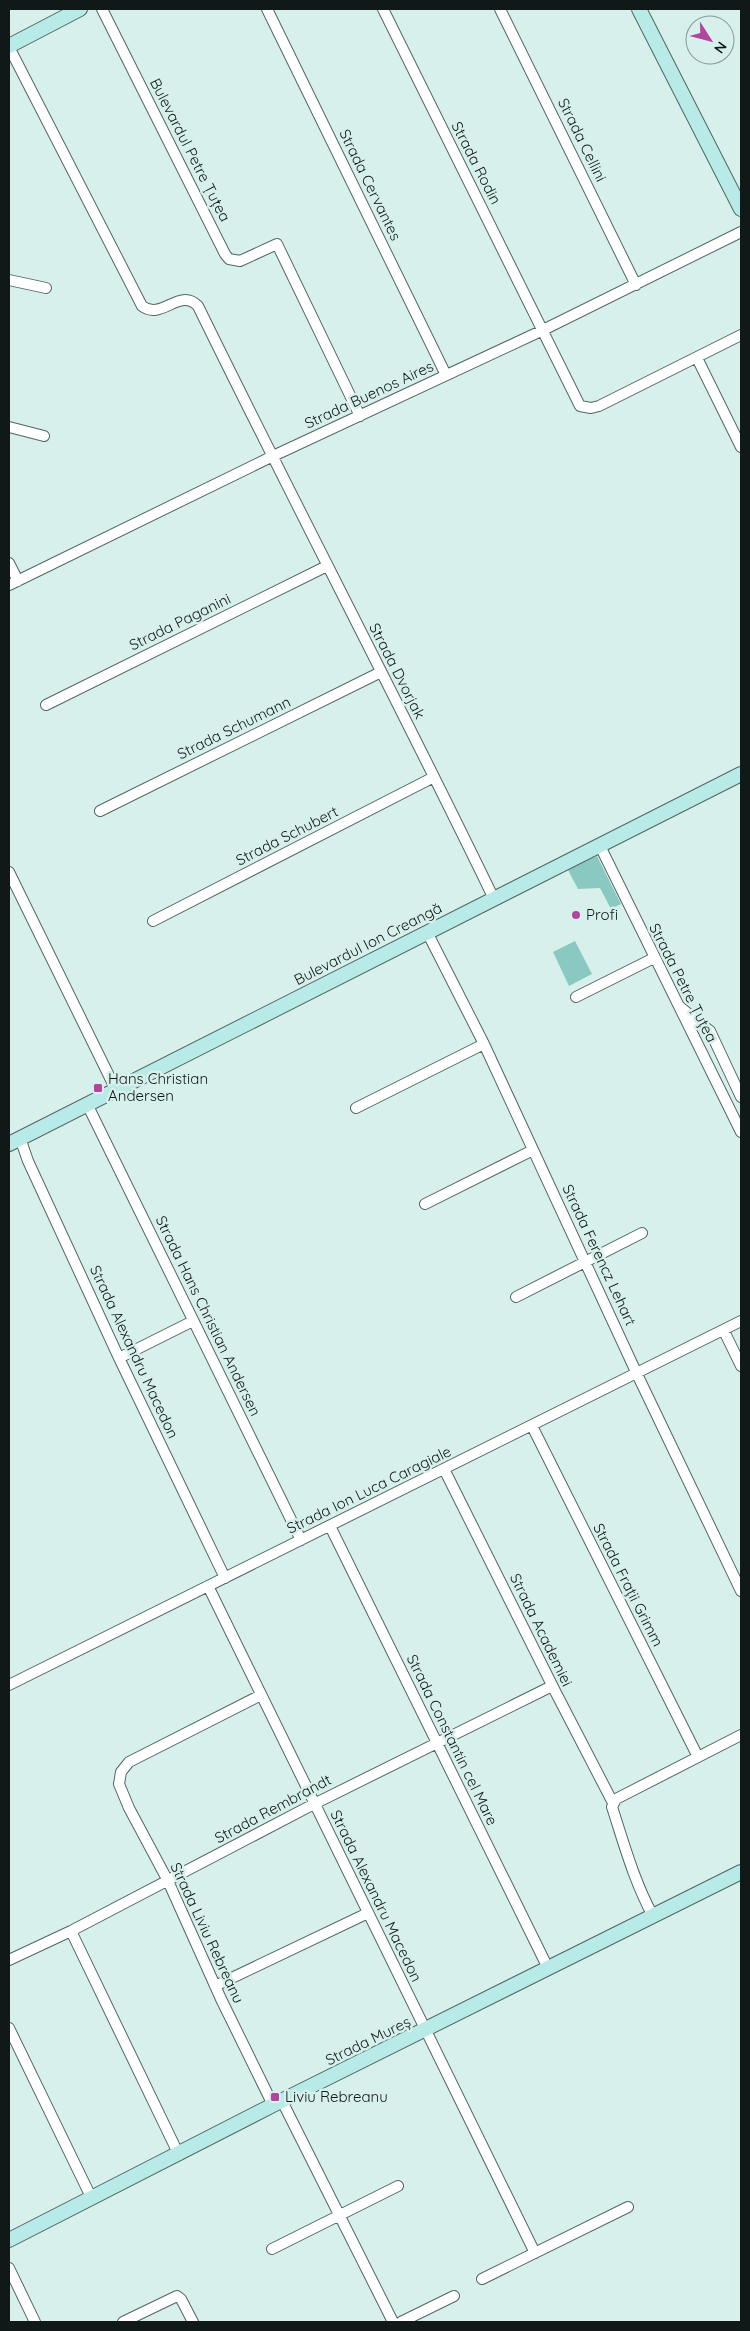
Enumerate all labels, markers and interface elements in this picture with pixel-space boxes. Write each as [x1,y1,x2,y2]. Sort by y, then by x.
north arrow [685,15,735,65]
text: N [710,38,731,57]
street label: Bulevardul Petre Țuțea [146,75,235,225]
street label: Strada Cellini [554,95,611,185]
street label: Strada Rodin [447,118,505,207]
street label: Strada Cervantes [335,126,406,244]
street label: Strada Buenos Aires [301,356,436,433]
street label: Strada Paganini [126,589,234,654]
street label: Strada Dvorjak [365,620,430,722]
street label: Strada Schumann [174,692,294,763]
street label: Strada Schubert [232,802,341,869]
street label: Bulevardul Ion Creangă [291,898,445,989]
place label: Profi [586,905,618,924]
marker: Profi [570,909,582,921]
street label: Strada Petre Țuțea [645,920,722,1046]
place label: Hans Christian Andersen [108,1069,208,1105]
marker: Hans Christian Andersen [92,1082,104,1094]
street label: Strada Ferencz Lehart [558,1181,641,1328]
street label: Strada Hans Christian Andersen [152,1213,265,1419]
street label: Strada Alexandru Macedon [86,1262,183,1441]
street label: Strada Ion Luca Caragiale [283,1441,454,1538]
street label: Strada Frații Grimm [589,1520,668,1650]
street label: Strada Academiei [506,1570,577,1689]
street label: Strada Constantin cel Mare [403,1651,502,1829]
street label: Strada Rembrandt [211,1770,334,1847]
street label: Strada Alexandru Macedon [327,1807,426,1985]
street label: Strada Liviu Rebreanu [166,1859,248,2006]
street label: Strada Mureș [322,2012,413,2069]
place label: Liviu Rebreanu [285,2087,388,2106]
marker: Liviu Rebreanu [269,2091,281,2103]

